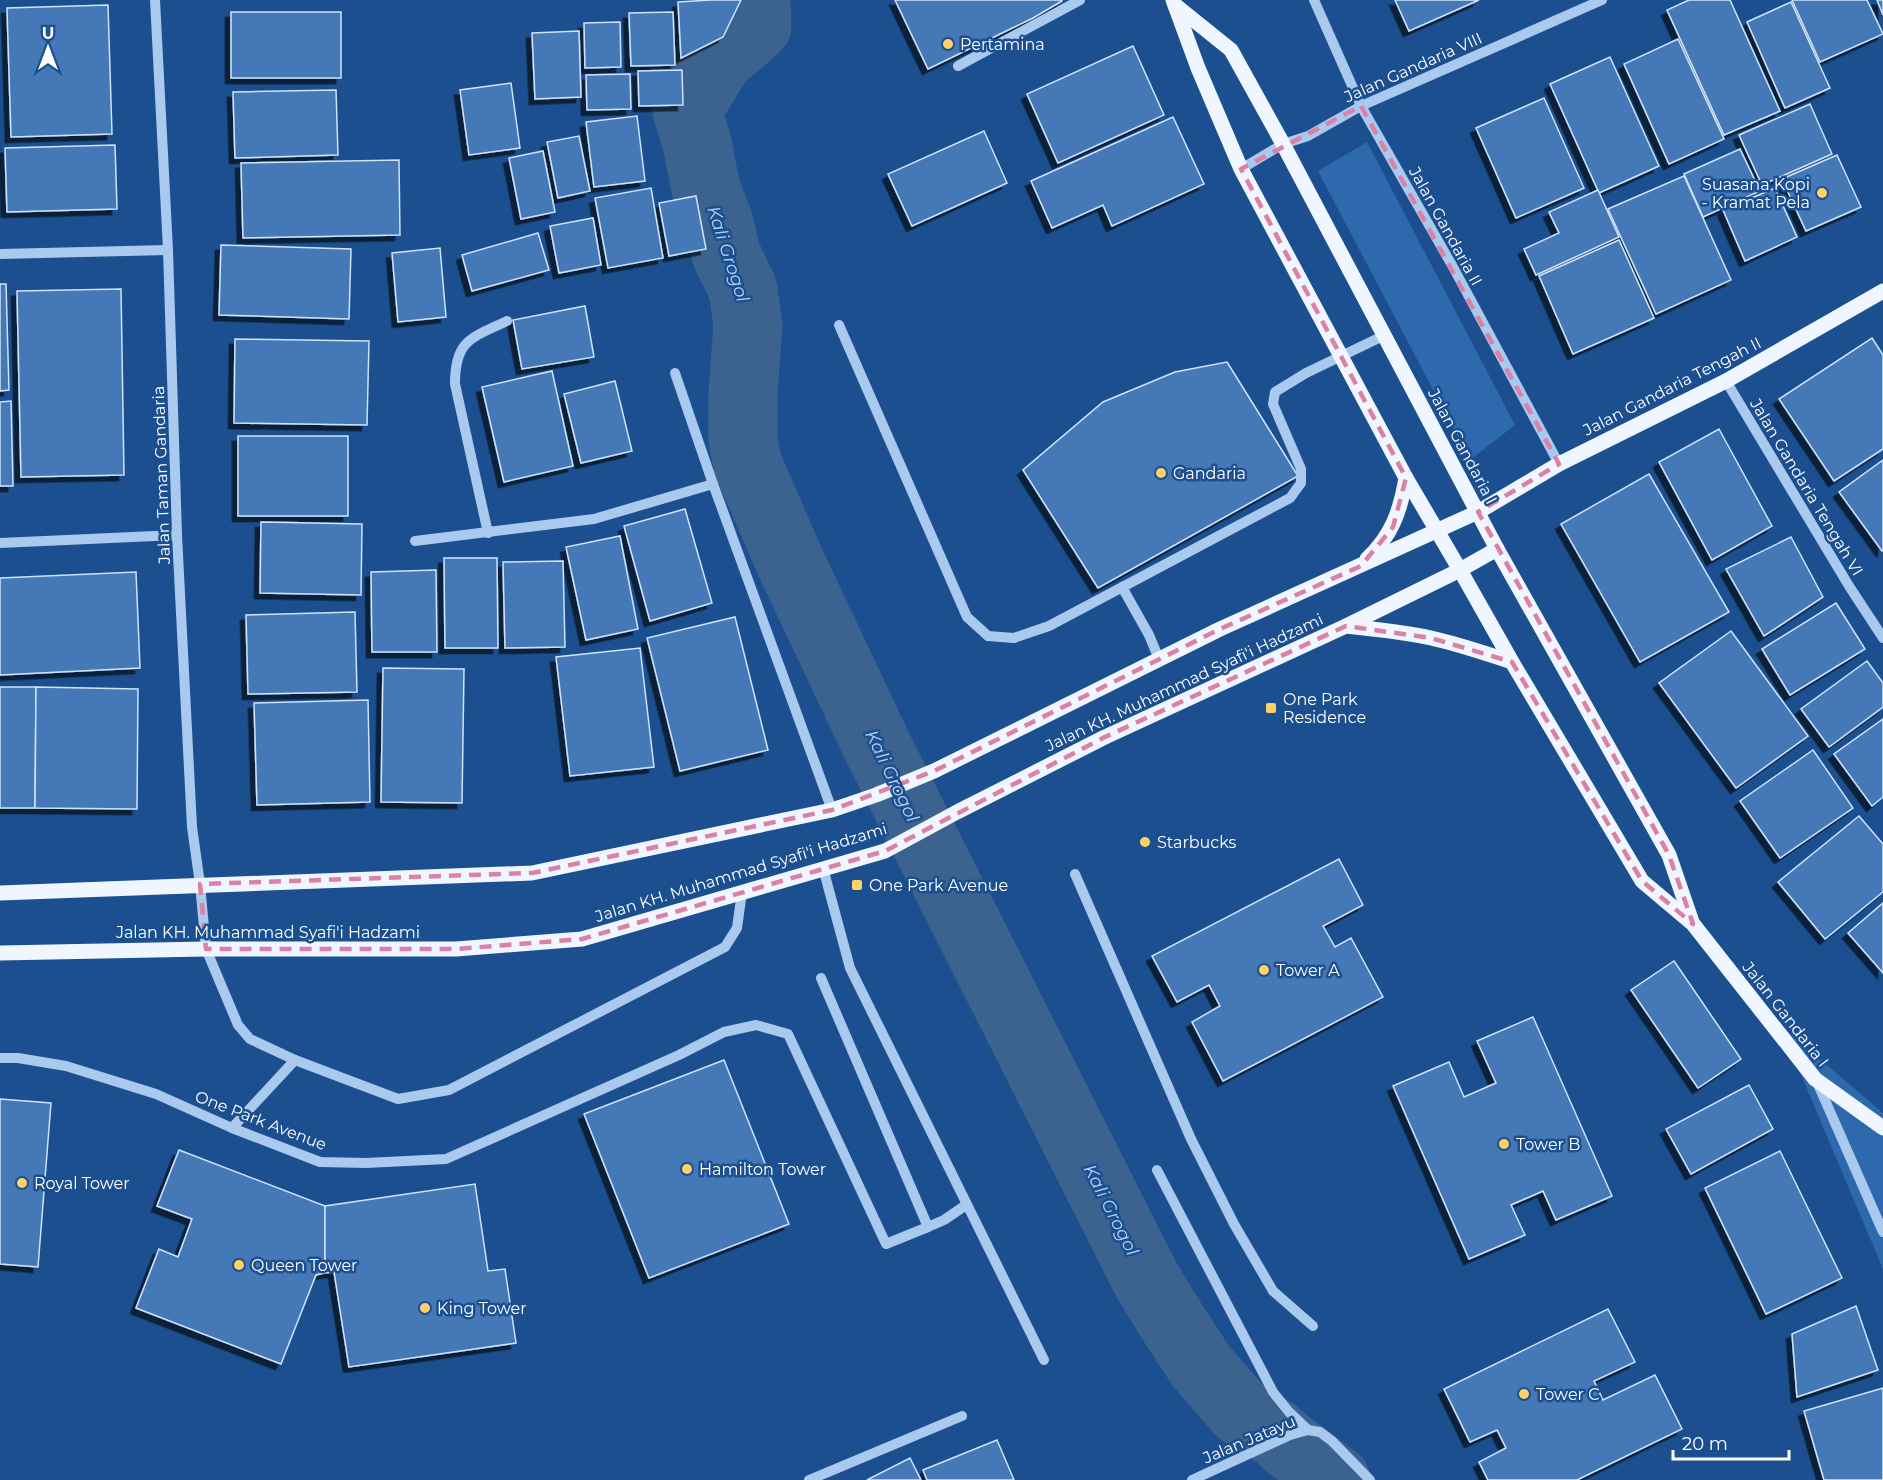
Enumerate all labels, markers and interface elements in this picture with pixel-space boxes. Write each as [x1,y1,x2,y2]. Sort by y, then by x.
north arrow [18,18,78,78]
text: U [42,24,54,43]
street label: Jalan Gandaria VIII [1340,29,1485,107]
place label: Pertamina [960,35,1045,54]
marker: Pertamina [941,37,955,51]
street label: Jalan Gandaria II [1405,163,1486,289]
place label: Suasana Kopi - Kramat Pela [1701,175,1810,212]
marker: Suasana Kopi - Kramat Pela [1815,186,1829,200]
water label: Kali Grogol [702,203,754,305]
street label: Jalan Gandaria Tengah II [1579,333,1764,440]
street label: Jalan Gandaria I [1424,384,1501,507]
street label: Jalan Taman Gandaria [149,385,174,566]
street label: Jalan Gandaria Tengah VI [1746,394,1867,579]
place label: Gandaria [1173,464,1246,483]
marker: Gandaria [1154,466,1168,480]
street label: Jalan KH. Muhammad Syafi'i Hadzami [1041,610,1326,756]
place label: One Park Residence [1283,690,1366,727]
marker: One Park Residence [1264,701,1278,715]
water label: Kali Grogol [860,726,924,826]
street label: Jalan KH. Muhammad Syafi'i Hadzami [592,819,889,926]
place label: Starbucks [1157,833,1237,852]
marker: Starbucks [1138,835,1152,849]
place label: One Park Avenue [869,876,1008,895]
marker: One Park Avenue [850,878,864,892]
street label: Jalan KH. Muhammad Syafi'i Hadzami [115,923,420,942]
street label: Jalan Gandaria I [1738,957,1833,1071]
place label: Tower A [1276,961,1340,980]
marker: Tower A [1257,963,1271,977]
street label: One Park Avenue [192,1087,329,1154]
place label: Tower B [1516,1135,1580,1154]
marker: Tower B [1497,1137,1511,1151]
place label: Hamilton Tower [699,1160,826,1179]
water label: Kali Grogol [1079,1161,1143,1260]
marker: Hamilton Tower [680,1162,694,1176]
place label: Royal Tower [34,1174,130,1193]
marker: Royal Tower [15,1176,29,1190]
place label: Queen Tower [251,1256,358,1275]
marker: Queen Tower [232,1258,246,1272]
place label: King Tower [437,1299,527,1318]
marker: King Tower [418,1301,432,1315]
place label: Tower C [1536,1385,1600,1404]
marker: Tower C [1517,1387,1531,1401]
street label: Jalan Jatayu [1199,1411,1298,1468]
scale bar [1673,1423,1788,1461]
text: 20 m [1682,1433,1728,1455]

